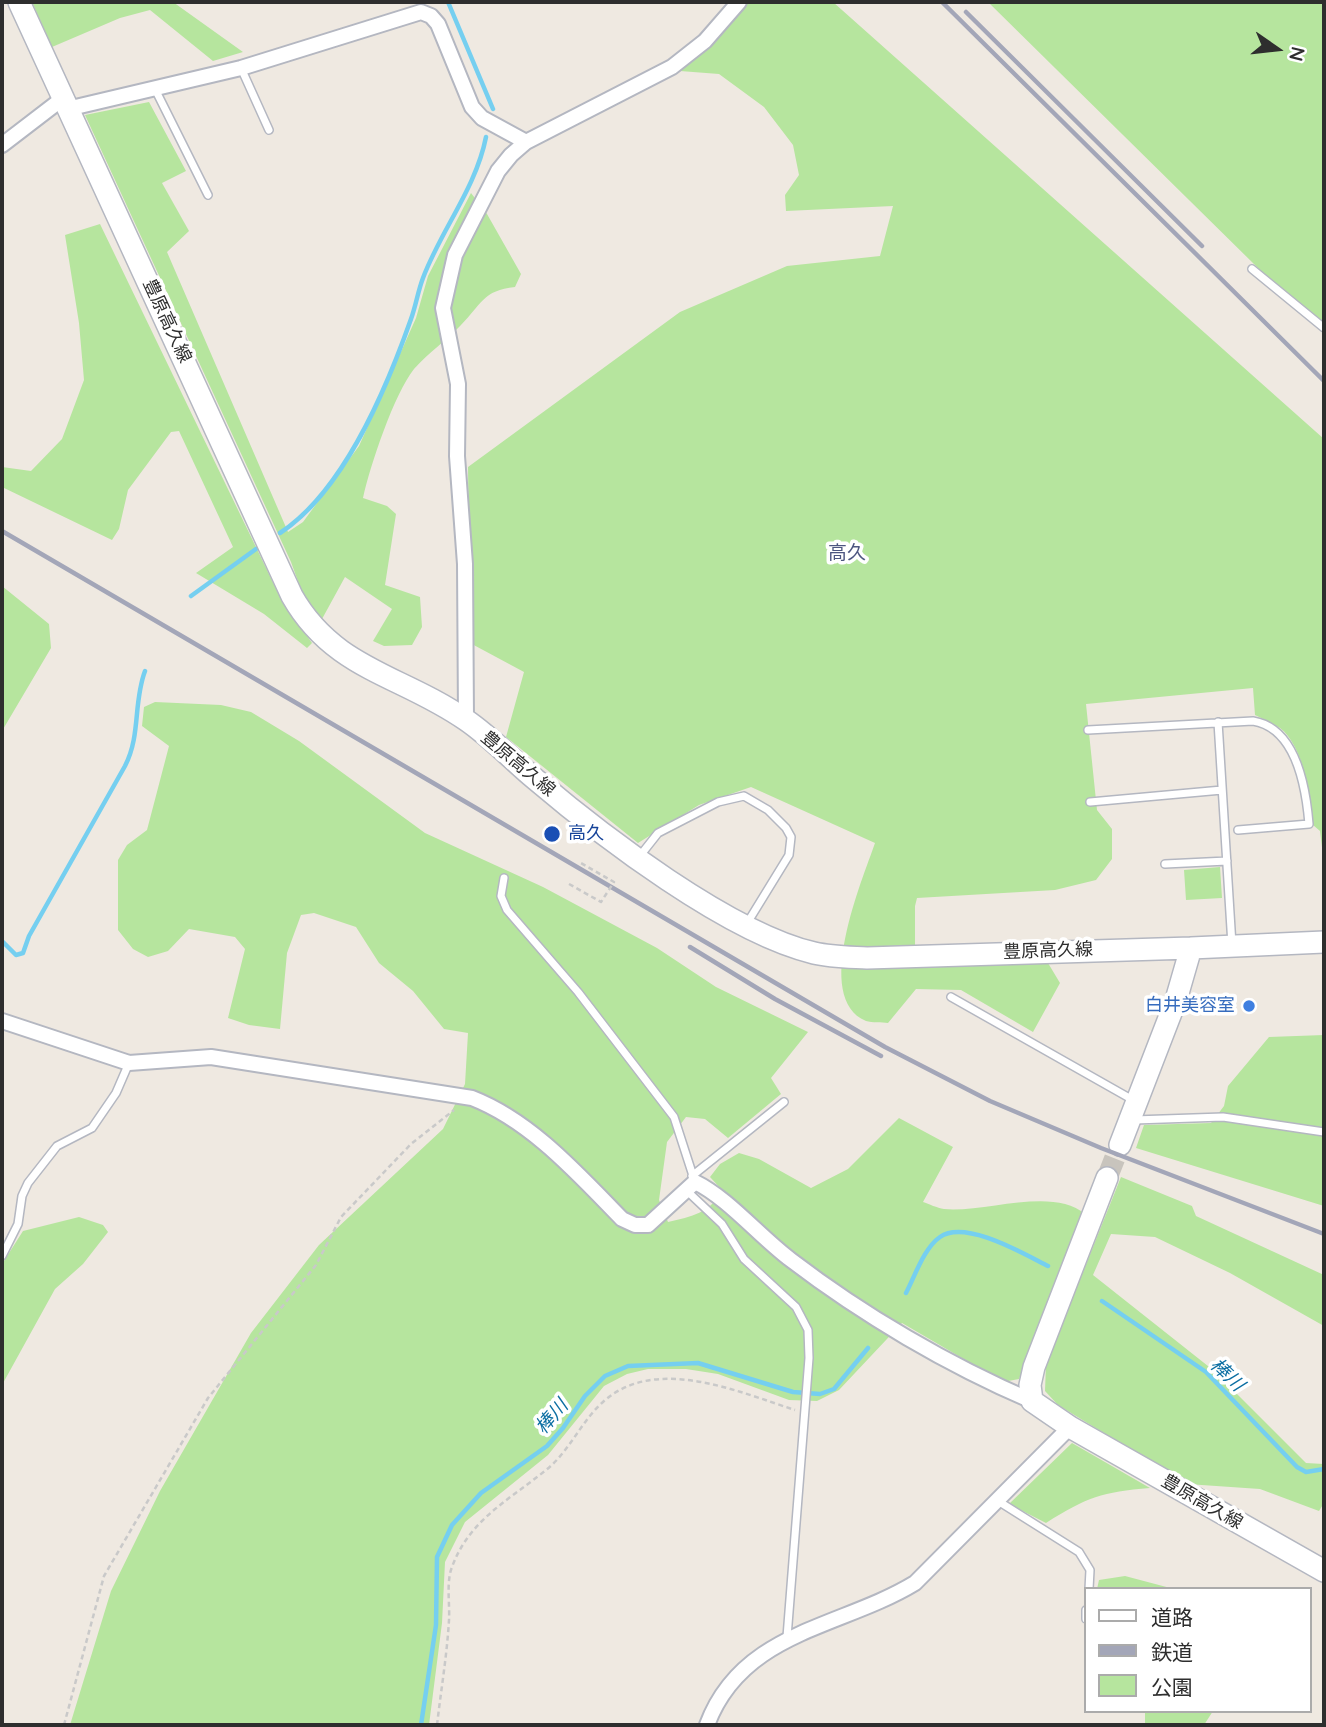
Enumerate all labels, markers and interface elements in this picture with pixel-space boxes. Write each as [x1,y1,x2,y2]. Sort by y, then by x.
north arrow [1242,14,1312,84]
text: N [1284,44,1311,64]
street label: 豊原高久線 [138,276,196,366]
district label: 高久 [828,542,866,564]
street label: 豊原高久線 [477,727,559,801]
place label: 高久 [568,823,604,845]
marker: 高久 [542,824,562,844]
street label: 豊原高久線 [1003,939,1093,963]
place label: 白井美容室 [1145,995,1235,1017]
marker: 白井美容室 [1241,998,1257,1014]
water label: 棒川 [1205,1354,1249,1396]
water label: 棒川 [531,1395,573,1439]
street label: 豊原高久線 [1158,1470,1246,1534]
legend [1084,1587,1312,1713]
text: 道路 [1151,1604,1193,1630]
text: 鉄道 [1151,1639,1193,1665]
text: 公園 [1151,1674,1193,1700]

